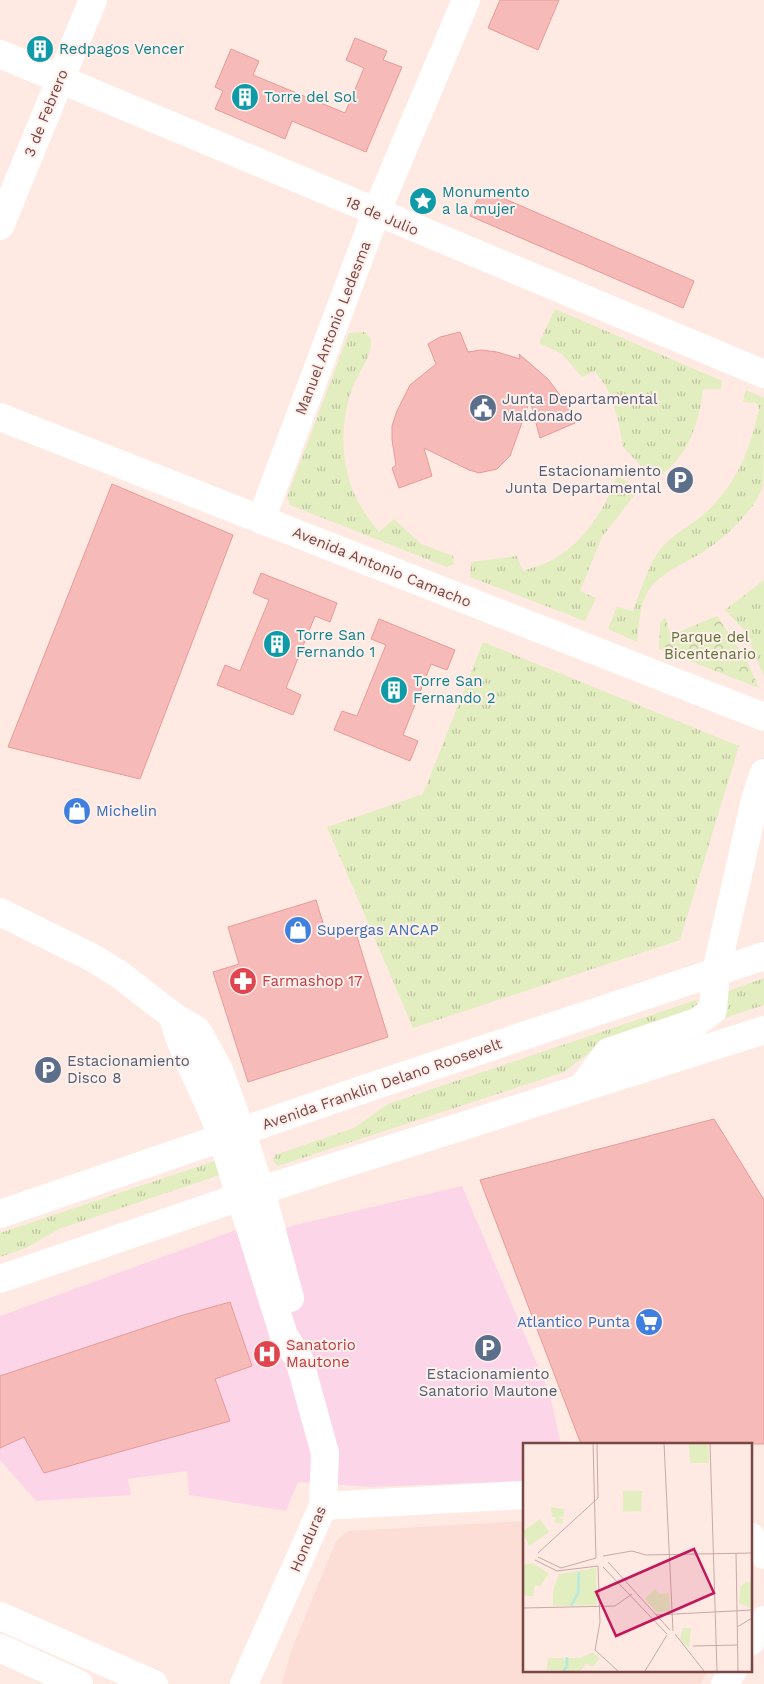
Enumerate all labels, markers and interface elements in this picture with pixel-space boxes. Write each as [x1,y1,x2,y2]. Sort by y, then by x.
building icon: Redpagos Vencer [25,34,55,64]
place label: Redpagos Vencer [59,40,184,58]
street label: 3 de Febrero [20,67,72,159]
building icon: Torre del Sol [230,82,260,112]
place label: Torre del Sol [264,88,357,106]
place label: Monumento a la mujer [442,183,530,218]
place icon: Monumento a la mujer [408,186,438,216]
street label: 18 de Julio [342,192,422,240]
street label: Manuel Antonio Ledesma [291,238,375,418]
place label: Junta Departamental Maldonado [502,390,658,425]
public building icon: Junta Departamental Maldonado [468,393,498,423]
place label: Estacionamiento Junta Departamental [505,462,661,497]
parking icon: Estacionamiento Junta Departamental [665,465,695,495]
street label: Avenida Antonio Camacho [290,523,474,611]
place label: Torre San Fernando 1 [296,626,375,661]
park label: Parque del Bicentenario [664,628,756,663]
building icon: Torre San Fernando 1 [262,629,292,659]
place label: Torre San Fernando 2 [413,672,495,707]
building icon: Torre San Fernando 2 [379,675,409,705]
shop icon: Michelin [62,796,92,826]
place label: Michelin [96,802,157,820]
shop icon: Supergas ANCAP [283,915,313,945]
place label: Supergas ANCAP [317,921,439,939]
pharmacy icon: Farmashop 17 [228,966,258,996]
place label: Farmashop 17 [262,972,362,990]
street label: Avenida Franklin Delano Roosevelt [260,1034,505,1134]
place label: Estacionamiento Disco 8 [67,1052,190,1087]
parking icon: Estacionamiento Disco 8 [33,1055,63,1085]
supermarket icon: Atlantico Punta [634,1307,664,1337]
place label: Atlantico Punta [517,1313,631,1331]
parking icon: Estacionamiento Sanatorio Mautone [473,1333,503,1363]
place label: Sanatorio Mautone [286,1336,356,1371]
hospital icon: Sanatorio Mautone [252,1339,282,1369]
place label: Estacionamiento Sanatorio Mautone [419,1365,557,1400]
inset map [523,1443,752,1672]
street label: Honduras [286,1503,330,1575]

